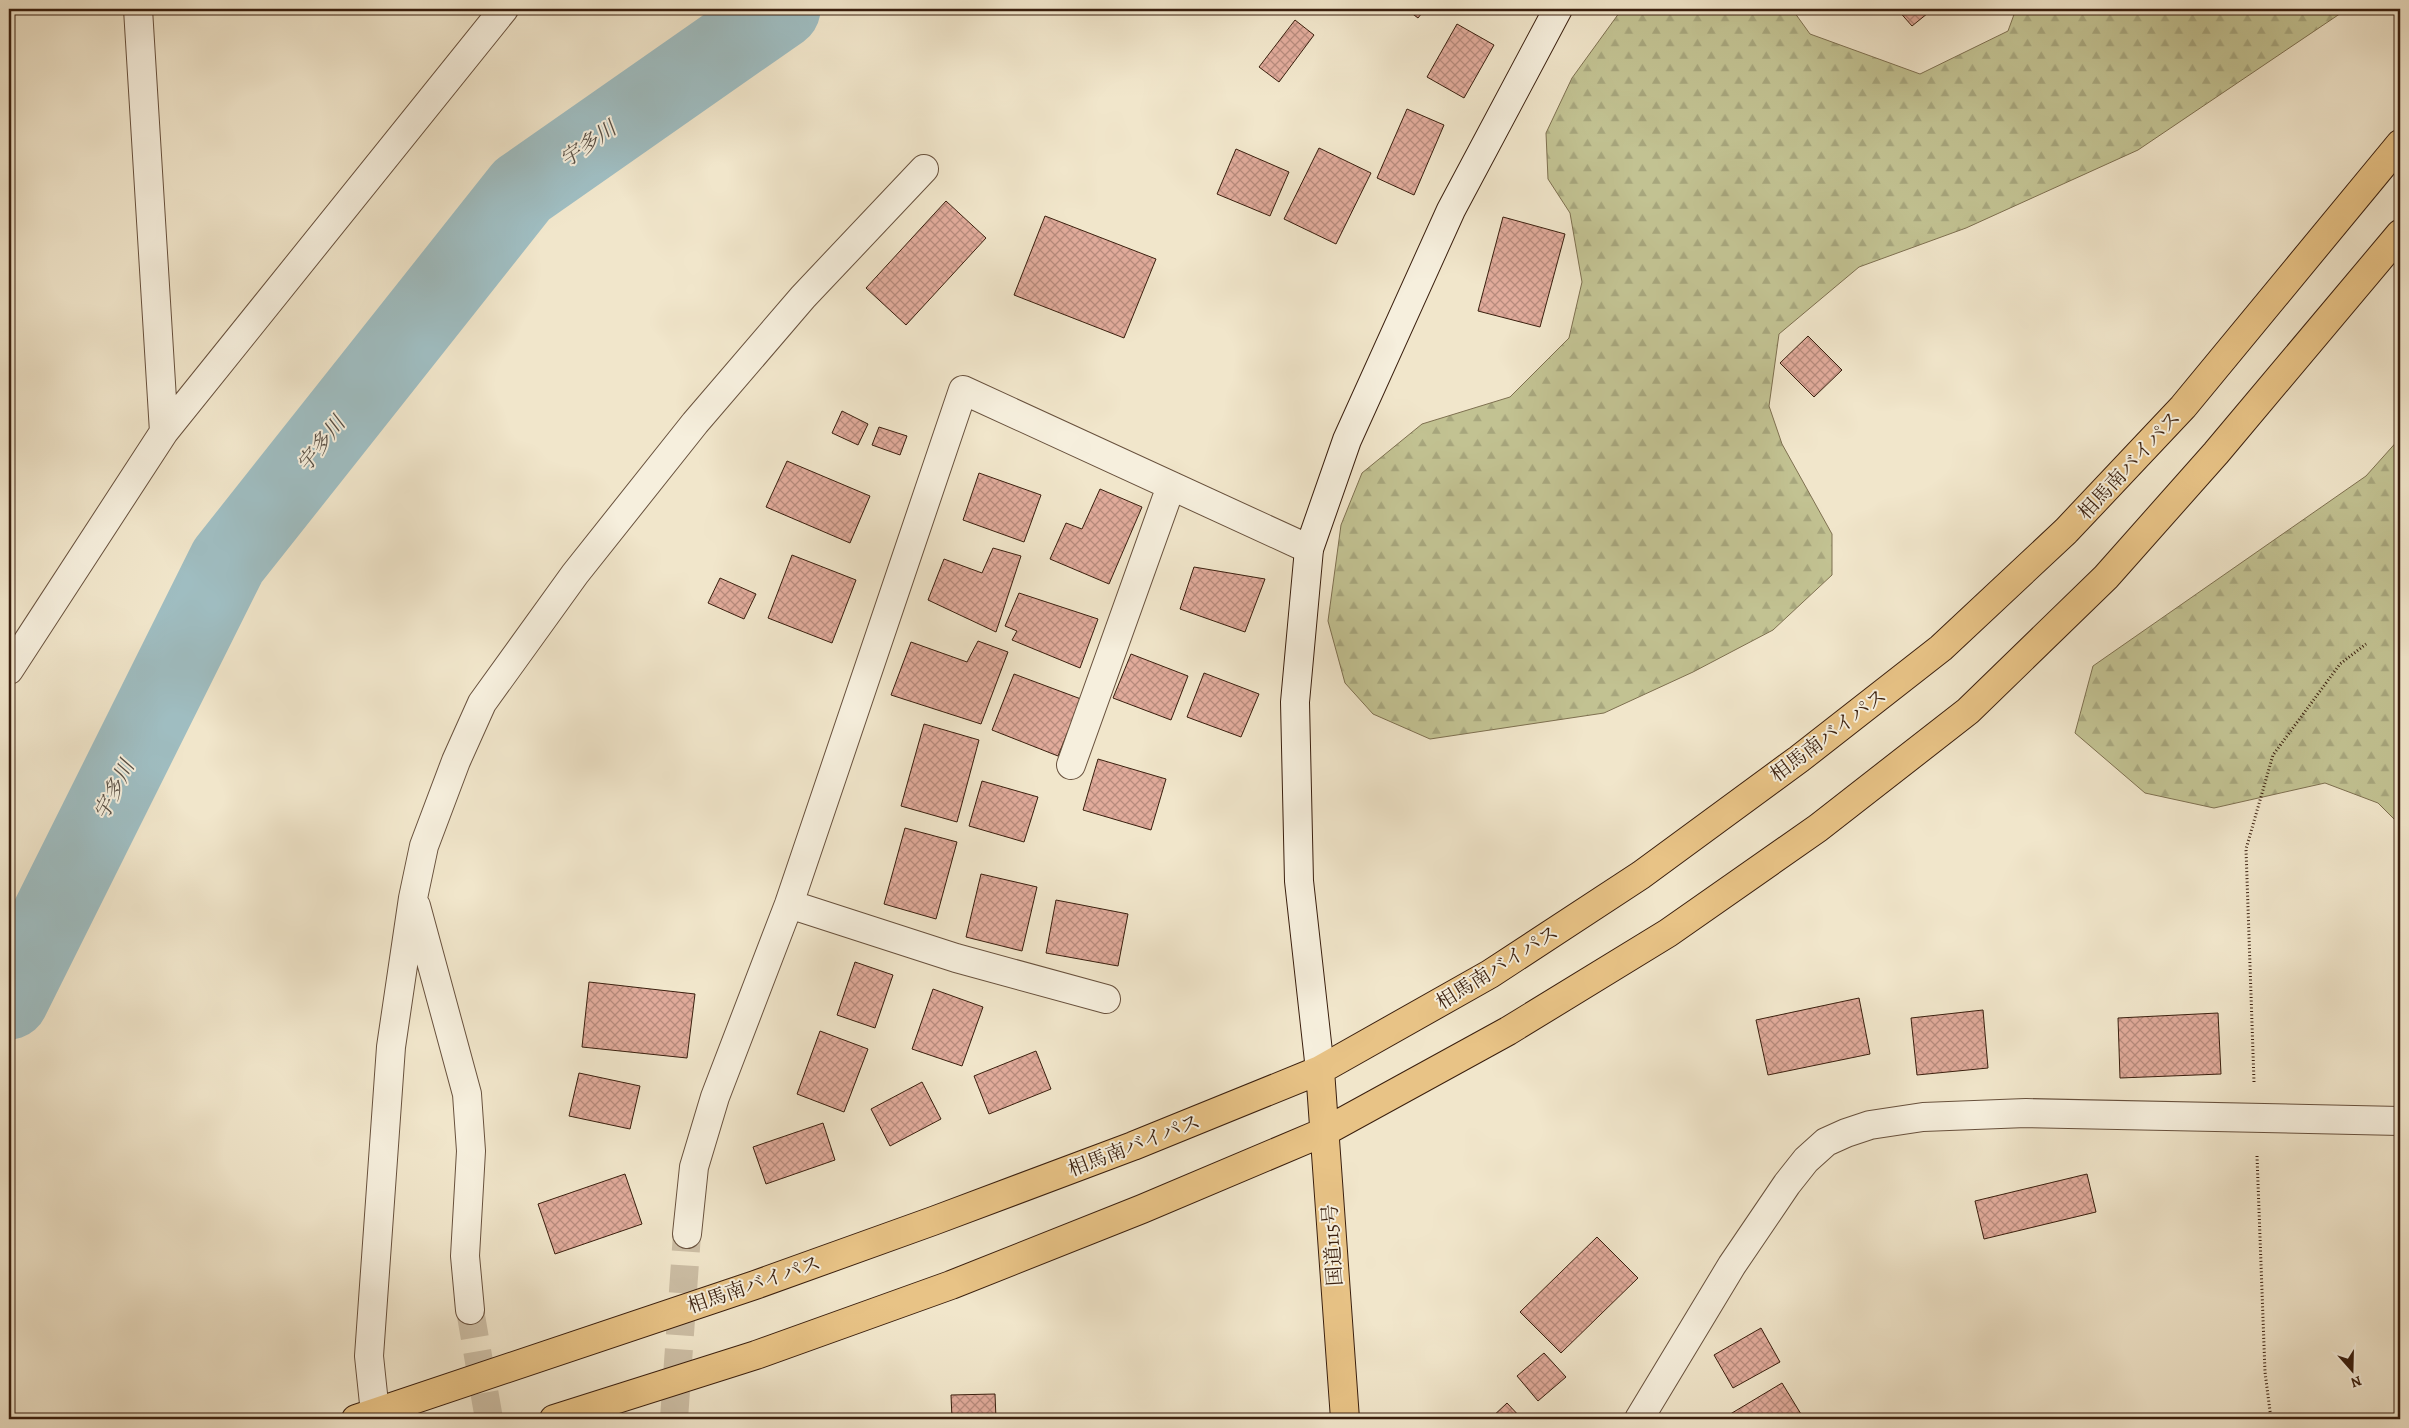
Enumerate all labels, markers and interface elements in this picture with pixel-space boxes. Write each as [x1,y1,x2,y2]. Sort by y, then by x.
water label: 宇多川 [554,113,623,174]
street label: 相馬南バイパス [2072,405,2187,526]
water label: 宇多川 [291,409,353,477]
street label: 相馬南バイパス [1764,683,1892,788]
water label: 宇多川 [87,754,142,824]
street label: 相馬南バイパス [1431,919,1564,1016]
street label: 相馬南バイパス [1064,1108,1204,1183]
street label: 国道115号 [1316,1203,1349,1287]
street label: 相馬南バイパス [684,1249,825,1320]
north arrow [2326,1346,2376,1396]
text: N [2348,1371,2364,1392]

